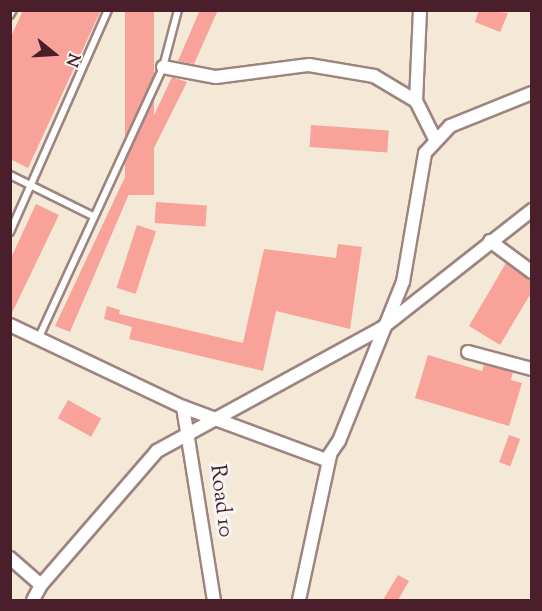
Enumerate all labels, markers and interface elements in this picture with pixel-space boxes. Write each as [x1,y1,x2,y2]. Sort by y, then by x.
north arrow [24,24,84,84]
text: N [59,50,85,69]
street label: Road 10 [202,463,238,539]

